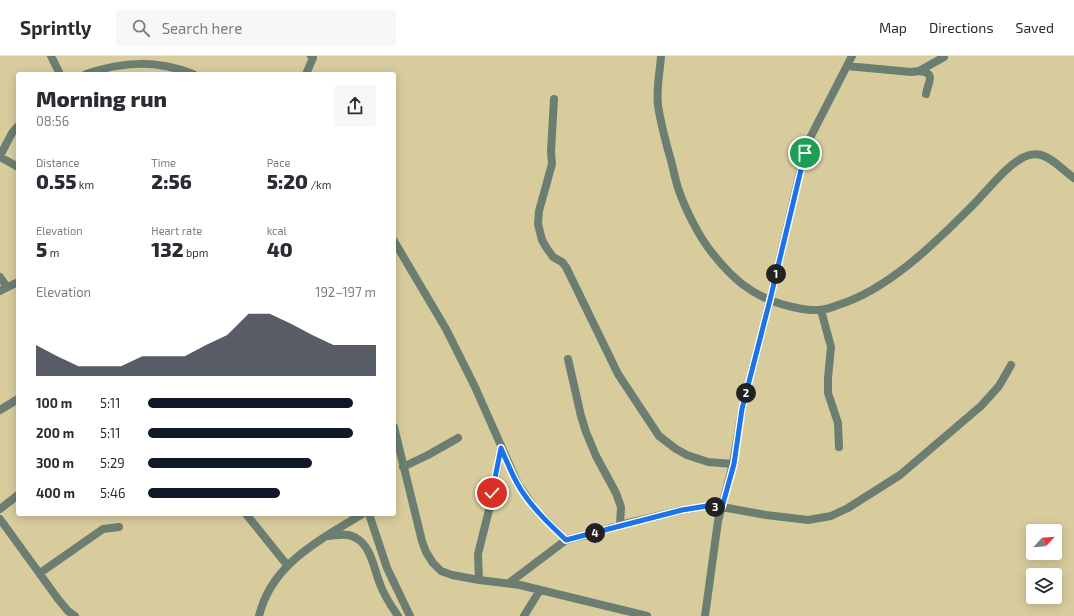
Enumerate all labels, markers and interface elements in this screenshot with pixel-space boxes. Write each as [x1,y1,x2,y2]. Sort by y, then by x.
search box [116,10,396,46]
text: Sprintly [20,16,92,39]
icon: search [130,17,152,39]
text: Search here [162,19,242,37]
text: Map [879,19,907,36]
text: Directions [929,19,994,36]
text: Saved [1016,19,1054,36]
text: Morning run [36,85,167,111]
button: share [334,85,376,127]
text: 08:56 [36,113,69,129]
pin [788,136,822,170]
icon: arrive [794,142,816,164]
text: Distance [36,156,79,169]
text: Time [151,156,176,169]
text: Pace [267,156,290,169]
text: 0.55 [36,169,76,193]
text: 2:56 [151,169,192,193]
text: 5:20 [267,169,308,193]
text: km [76,178,94,191]
text: /km [308,178,331,191]
text: Elevation [36,224,83,237]
text: Heart rate [151,224,202,237]
text: kcal [267,224,287,237]
text: 5 [36,237,47,261]
text: 132 [151,237,184,261]
text: 40 [267,237,293,261]
text: m [47,246,59,259]
text: bpm [184,246,208,259]
pin: 1 [766,264,786,284]
text: 1 [774,267,778,280]
text: Elevation [36,284,91,300]
text: 192–197 m [315,284,376,300]
pin: 2 [736,383,756,403]
text: 2 [743,386,749,399]
text: 100 m [36,395,72,411]
text: 5:11 [100,395,120,411]
text: 200 m [36,425,74,441]
text: 5:11 [100,425,120,441]
text: 300 m [36,455,74,471]
text: 5:29 [100,455,125,471]
pin [475,476,509,510]
icon: check [481,482,503,504]
text: 400 m [36,485,75,501]
text: 5:46 [100,485,125,501]
pin: 3 [705,497,725,517]
text: 3 [712,500,718,513]
pin: 4 [585,523,605,543]
north arrow [1026,524,1062,560]
map controls [1026,524,1062,604]
text: 4 [591,526,599,539]
button: layers [1026,568,1062,604]

